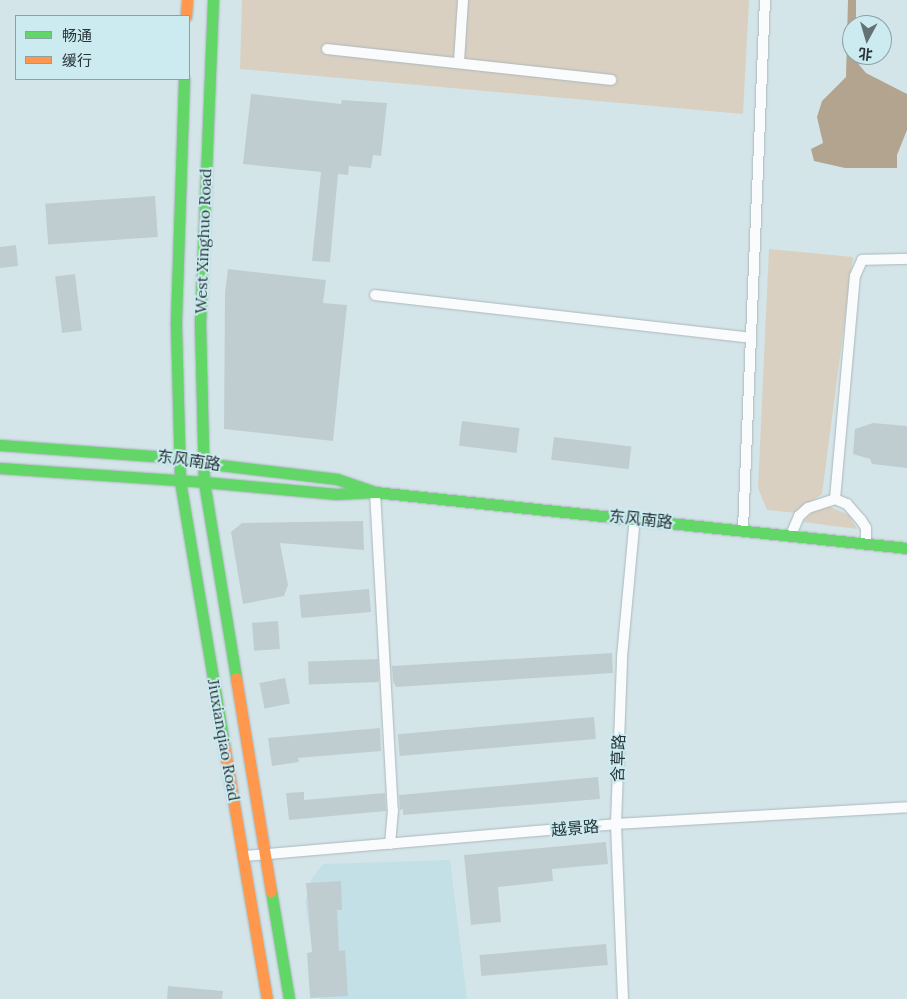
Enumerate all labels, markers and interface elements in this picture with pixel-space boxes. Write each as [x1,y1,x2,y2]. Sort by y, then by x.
legend [15,15,190,80]
north arrow [842,15,892,65]
text: 畅通 [62,26,92,45]
text: 北 [858,44,873,64]
text: 缓行 [62,51,92,70]
street label: West Xinghuo Road [191,168,215,314]
street label: 东风南路 [156,446,222,474]
street label: 东风南路 [608,506,674,532]
street label: Jiuxianqiao Road [204,677,244,803]
street label: 含草路 [608,734,628,782]
street label: 越景路 [550,816,600,840]

